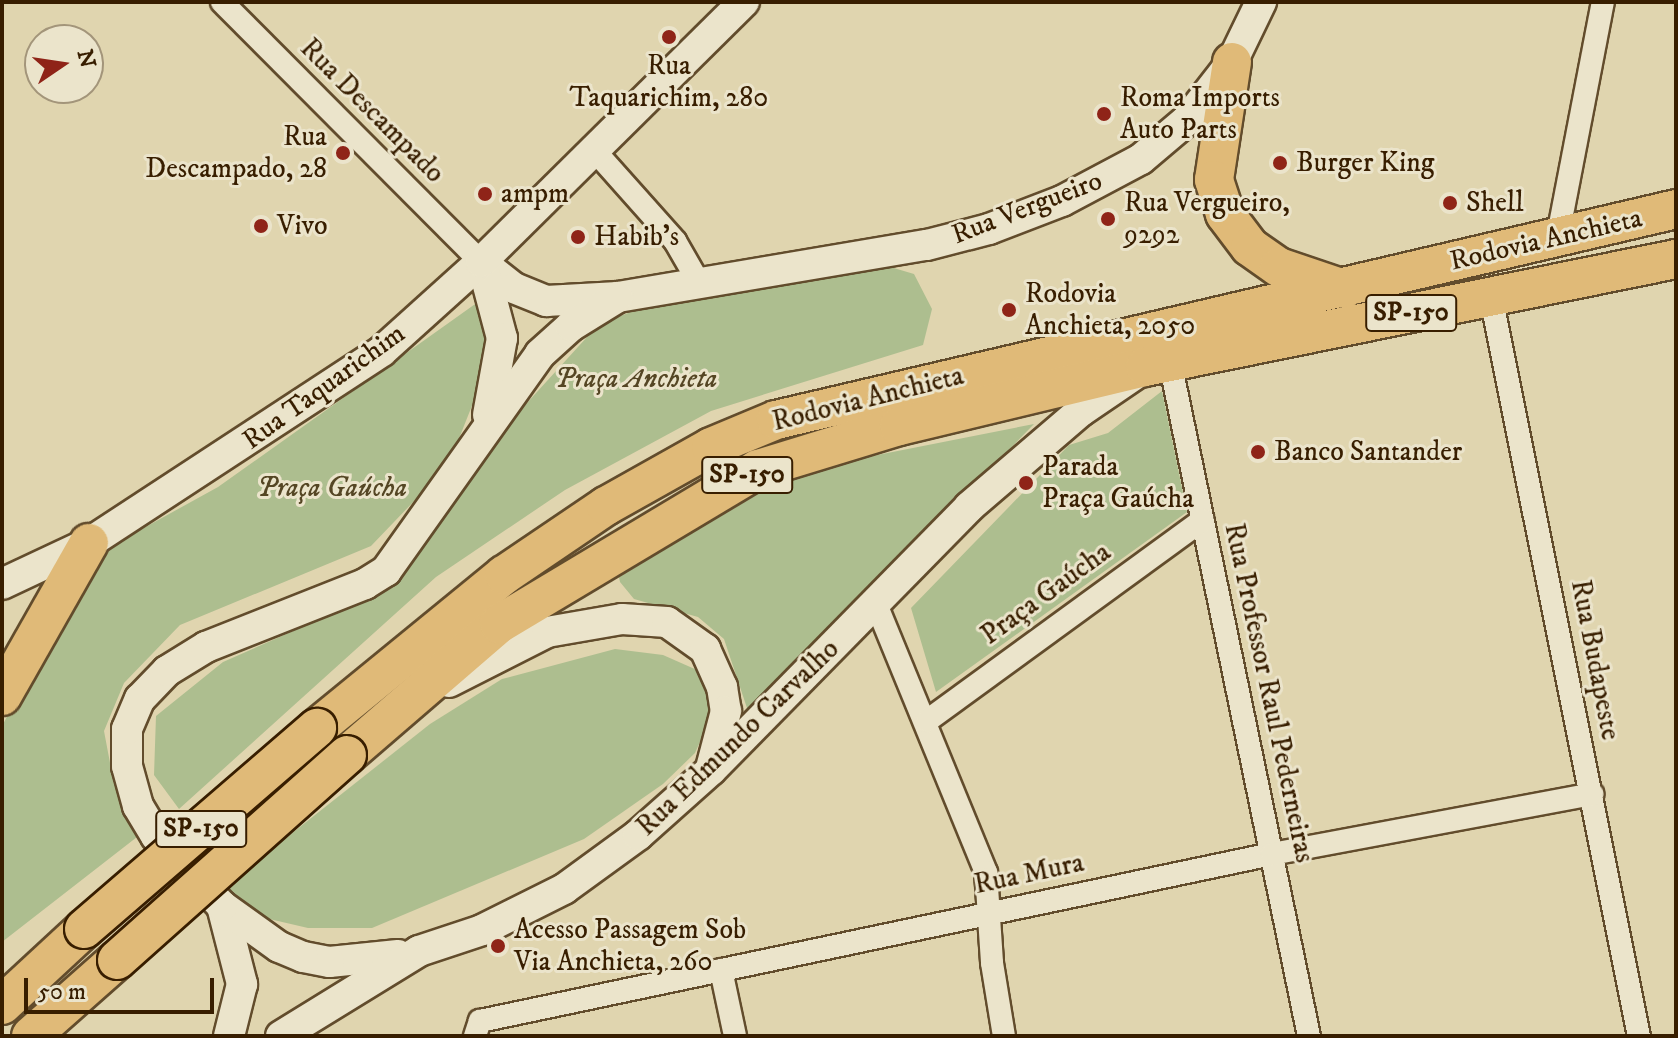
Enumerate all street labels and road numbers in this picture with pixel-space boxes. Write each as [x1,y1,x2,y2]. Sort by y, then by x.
street label: Rua Descampado [293,32,451,190]
street label: Rua Vergueiro [947,164,1107,252]
street label: Rodovia Anchieta [1447,202,1645,278]
road number: SP-150 [1365,291,1457,335]
street label: Rua Taquarichim [236,317,412,457]
street label: Rodovia Anchieta [769,359,967,439]
road number: SP-150 [701,453,793,497]
street label: Rua Professor Raul Pederneiras [1217,520,1321,866]
street label: Praça Gaúcha [975,536,1117,652]
street label: Rua Budapeste [1563,577,1627,743]
street label: Rua Edmundo Carvalho [630,633,846,843]
road number: SP-150 [155,807,247,851]
street label: Rua Mura [971,846,1087,902]

